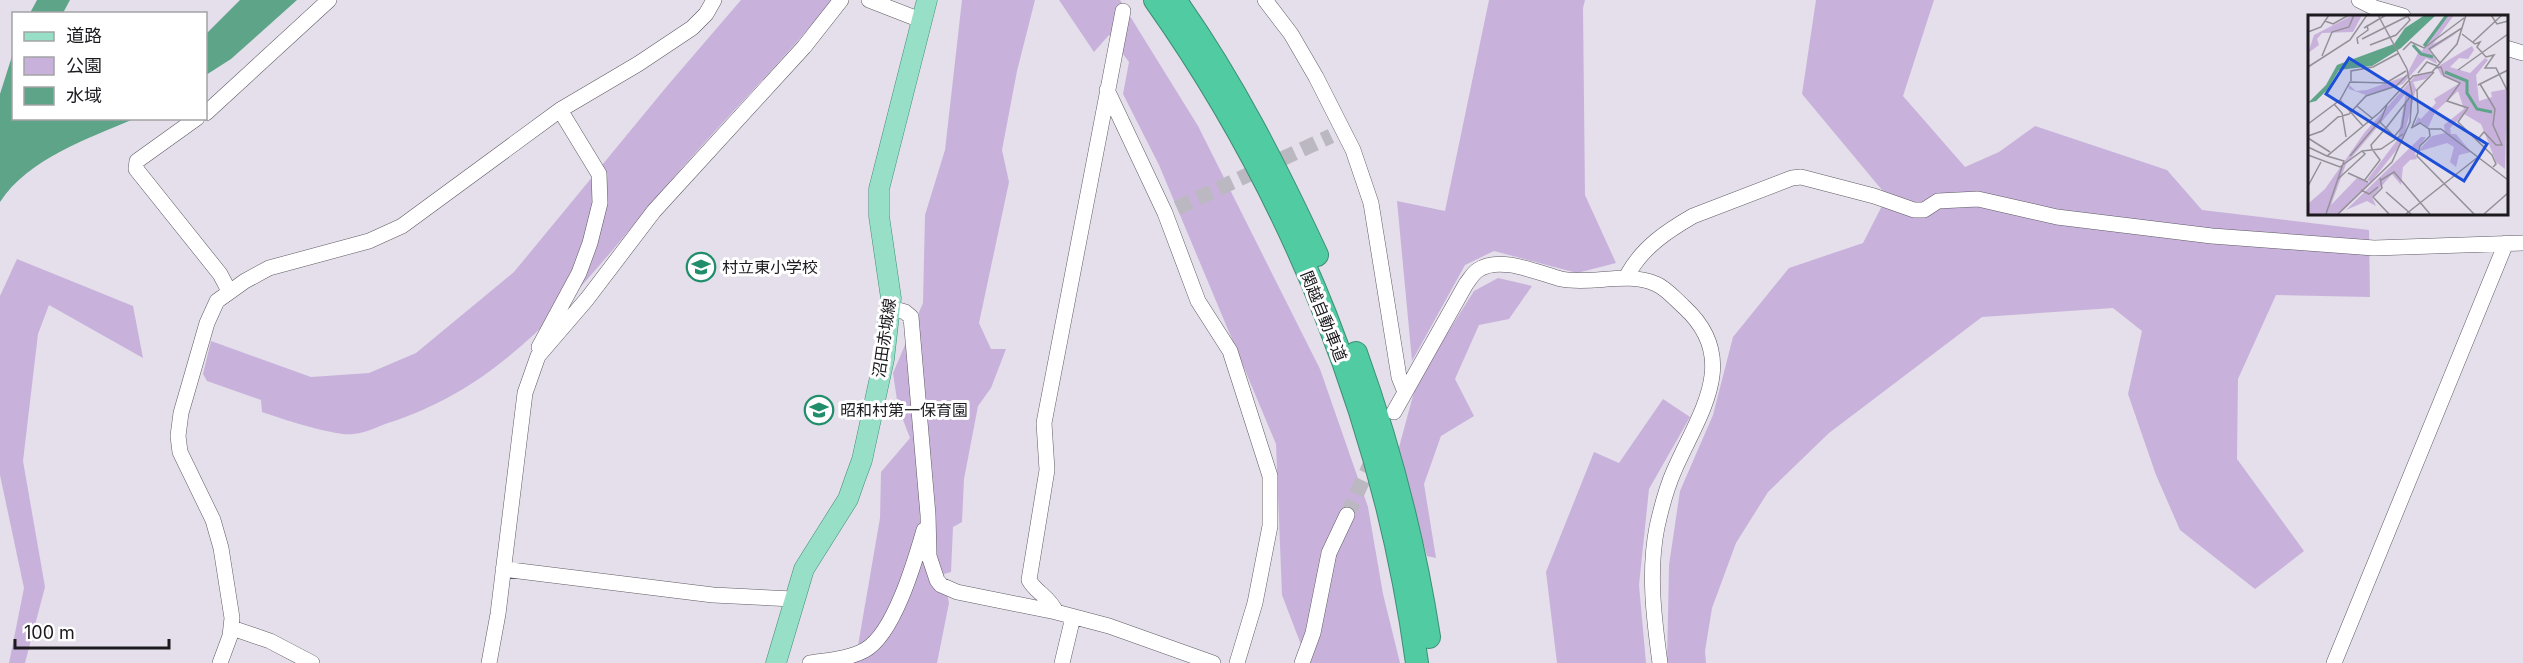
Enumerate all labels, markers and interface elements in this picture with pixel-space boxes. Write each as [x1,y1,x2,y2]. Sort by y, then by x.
legend [12,12,207,120]
inset map [2308,15,2508,214]
text: 道路 [66,25,102,46]
text: 公園 [66,55,102,76]
text: 水域 [66,85,102,106]
school or university icon: 村立東小学校 [685,251,717,283]
place label: 村立東小学校 [722,257,818,277]
street label: 関越自動車道 [1297,268,1351,364]
street label: 沼田赤城線 [869,297,899,379]
school or university icon: 昭和村第一保育園 [803,394,835,426]
place label: 昭和村第一保育園 [840,400,968,420]
scale bar [15,612,170,650]
text: 100 m [24,622,75,643]

